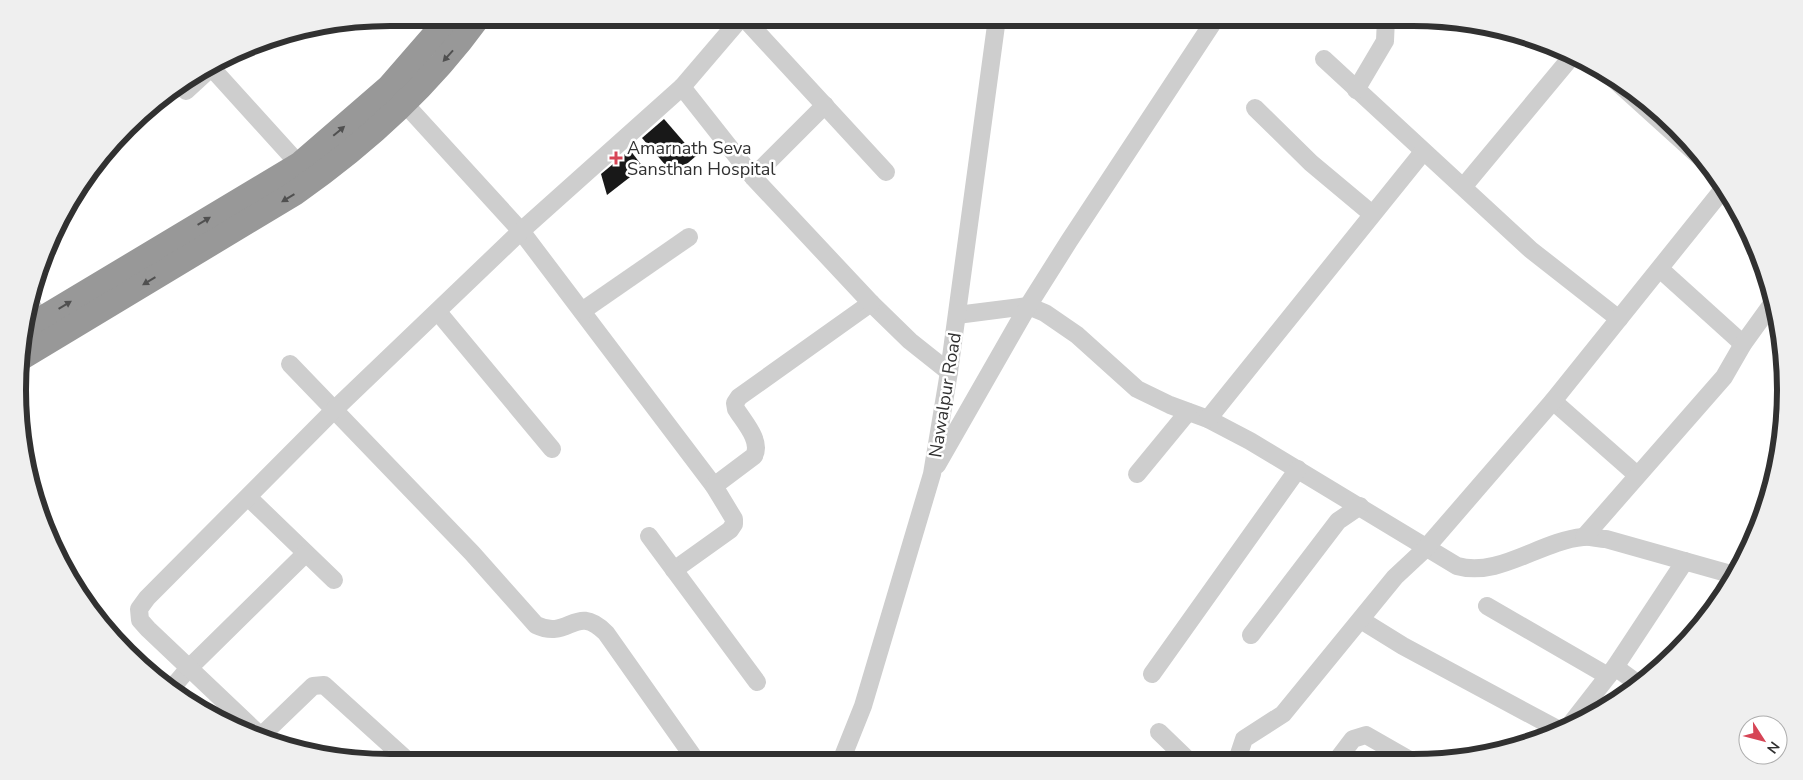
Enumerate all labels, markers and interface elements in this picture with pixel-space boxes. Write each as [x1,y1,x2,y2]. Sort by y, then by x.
one-way arrow [442,49,454,61]
one-way arrow [332,126,345,137]
place label: Amarnath Seva Sansthan Hospital [627,136,776,181]
marker: Amarnath Seva Sansthan Hospital [609,151,623,165]
one-way arrow [281,193,294,202]
one-way arrow [198,217,211,226]
one-way arrow [142,277,155,286]
one-way arrow [59,301,72,310]
street label: Nawalpur Road [923,331,967,459]
north arrow [1738,715,1788,765]
text: N [1762,738,1784,757]

